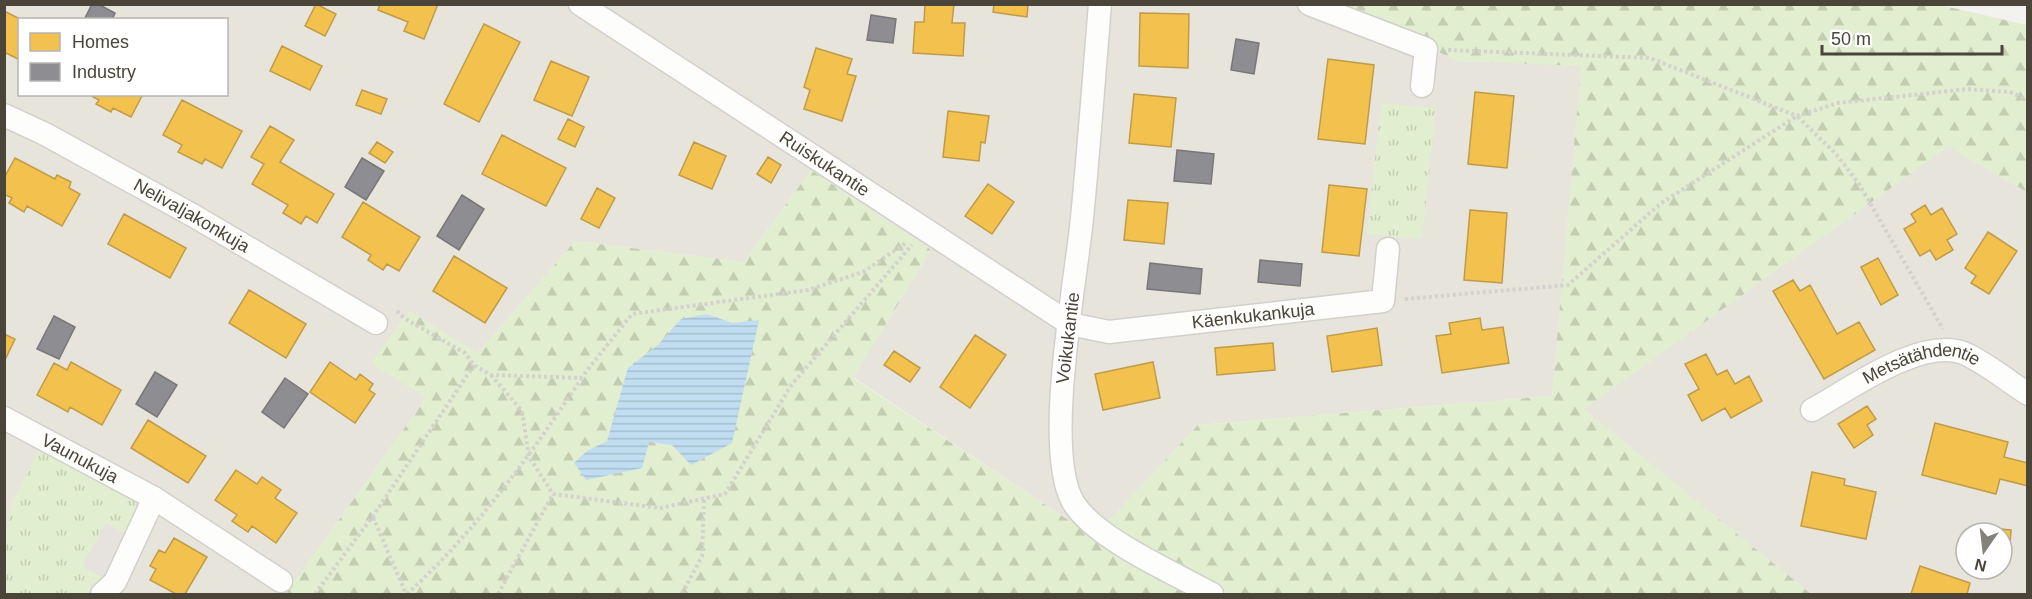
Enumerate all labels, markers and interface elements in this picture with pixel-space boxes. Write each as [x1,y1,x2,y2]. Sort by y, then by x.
legend [18,18,228,96]
scale bar [1822,18,2002,56]
text: 50 m [1831,29,1871,49]
text: Homes [72,32,129,52]
text: Industry [72,62,136,82]
street label: Ruiskukantie [776,127,873,200]
street label: Nelivaljakonkuja [130,175,254,257]
street label: Voikukantie [1052,291,1084,385]
street label: Käenkukankuja [1191,299,1316,333]
street label: Metsätähdentie [1859,340,1984,388]
street label: Vaunukuja [38,430,122,487]
north arrow [1954,521,2014,581]
text: N [1973,555,1988,575]

